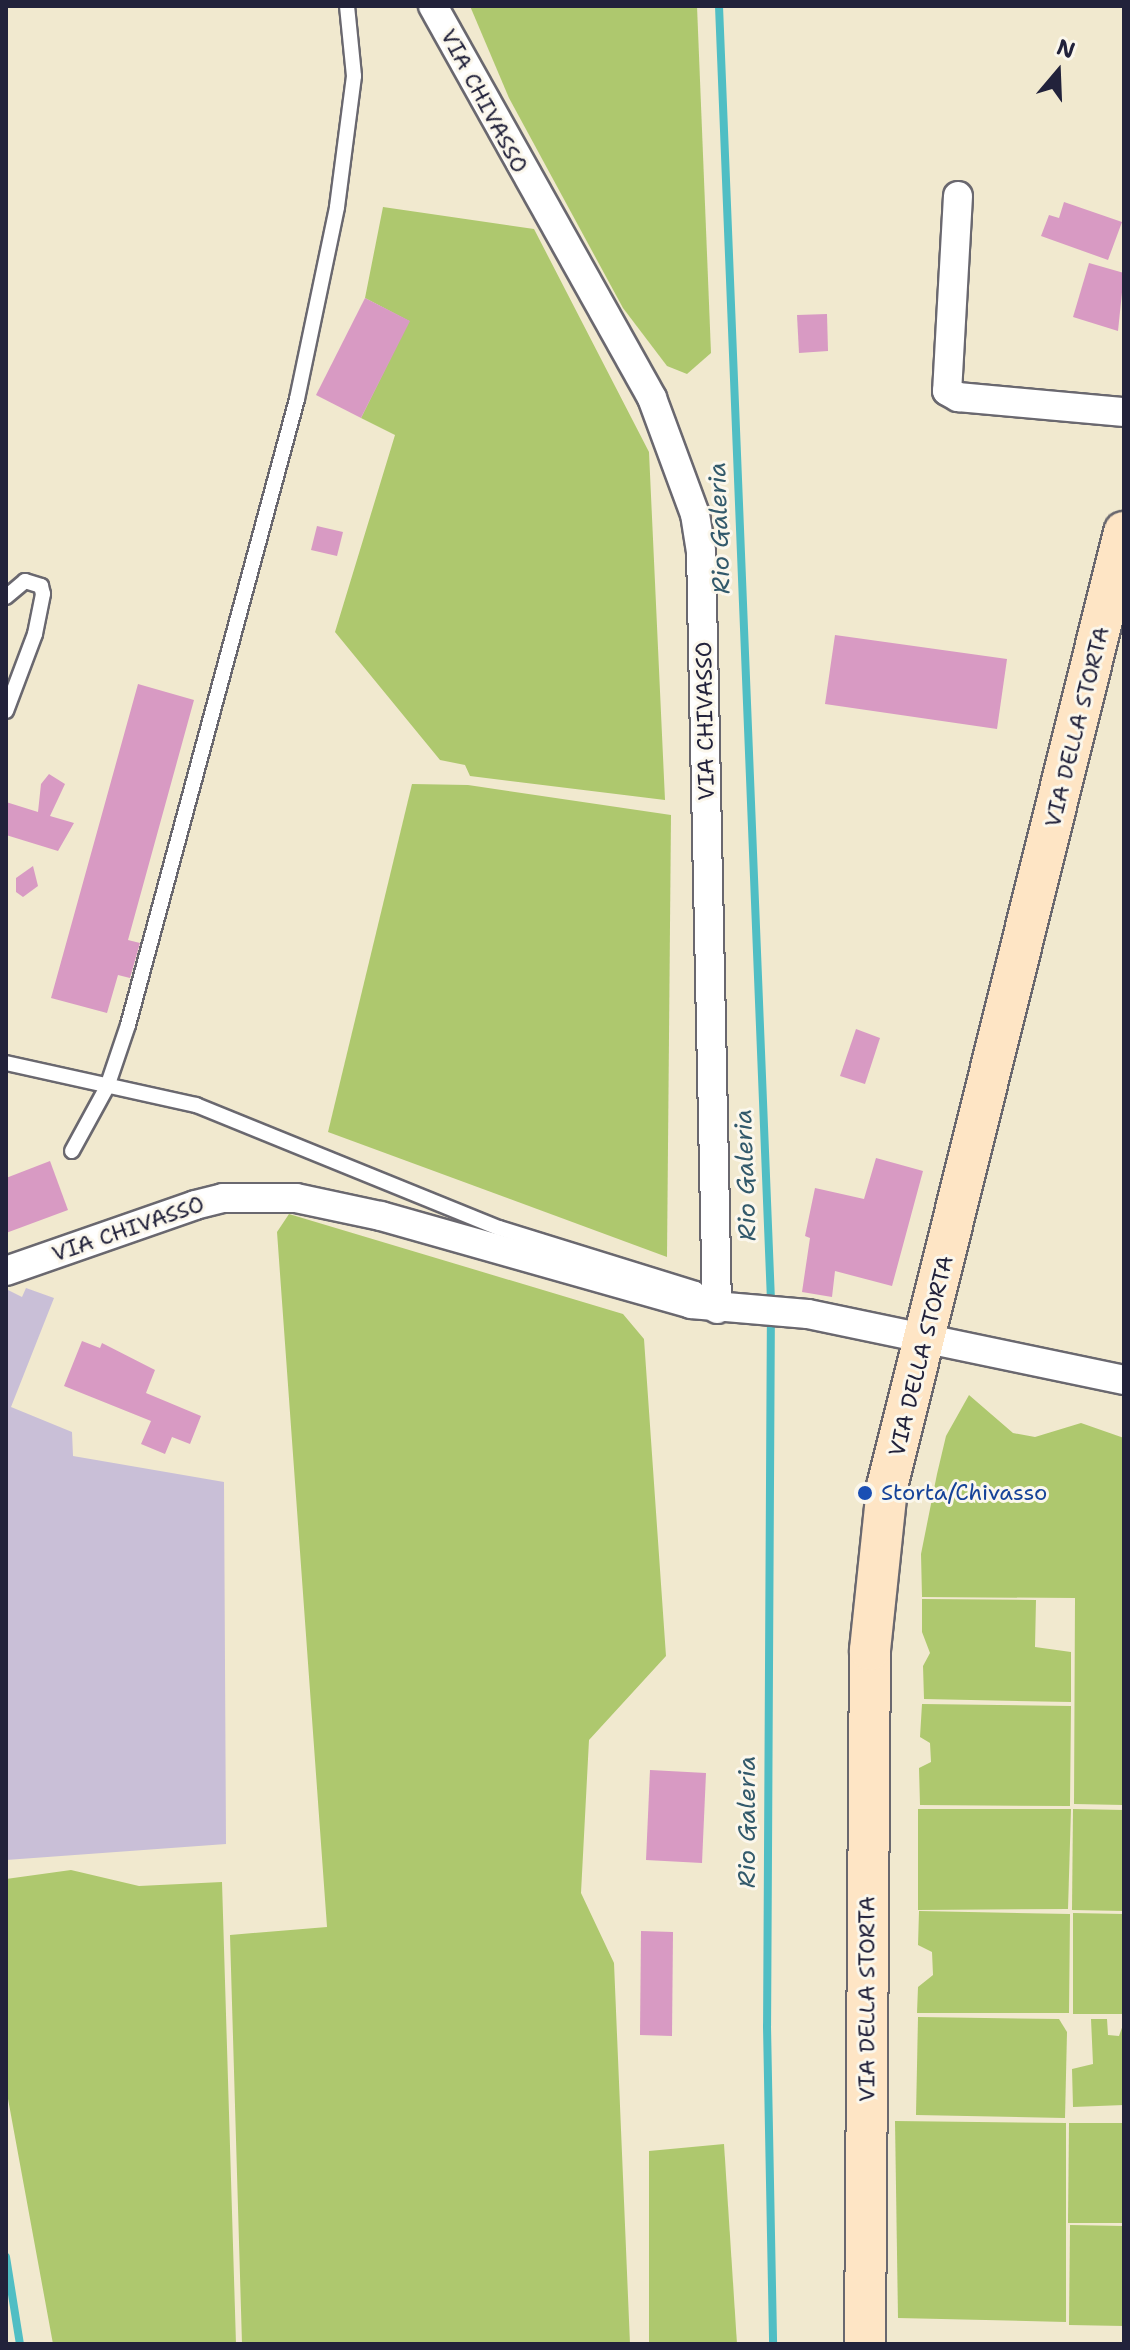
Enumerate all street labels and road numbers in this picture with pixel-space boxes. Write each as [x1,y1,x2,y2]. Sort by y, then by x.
street label: VIA CHIVASSO [435,25,533,177]
street label: VIA DELLA STORTA [1039,624,1115,830]
street label: VIA CHIVASSO [690,641,720,801]
street label: VIA CHIVASSO [48,1191,208,1267]
street label: VIA DELLA STORTA [883,1253,959,1459]
street label: VIA DELLA STORTA [854,1896,880,2102]

